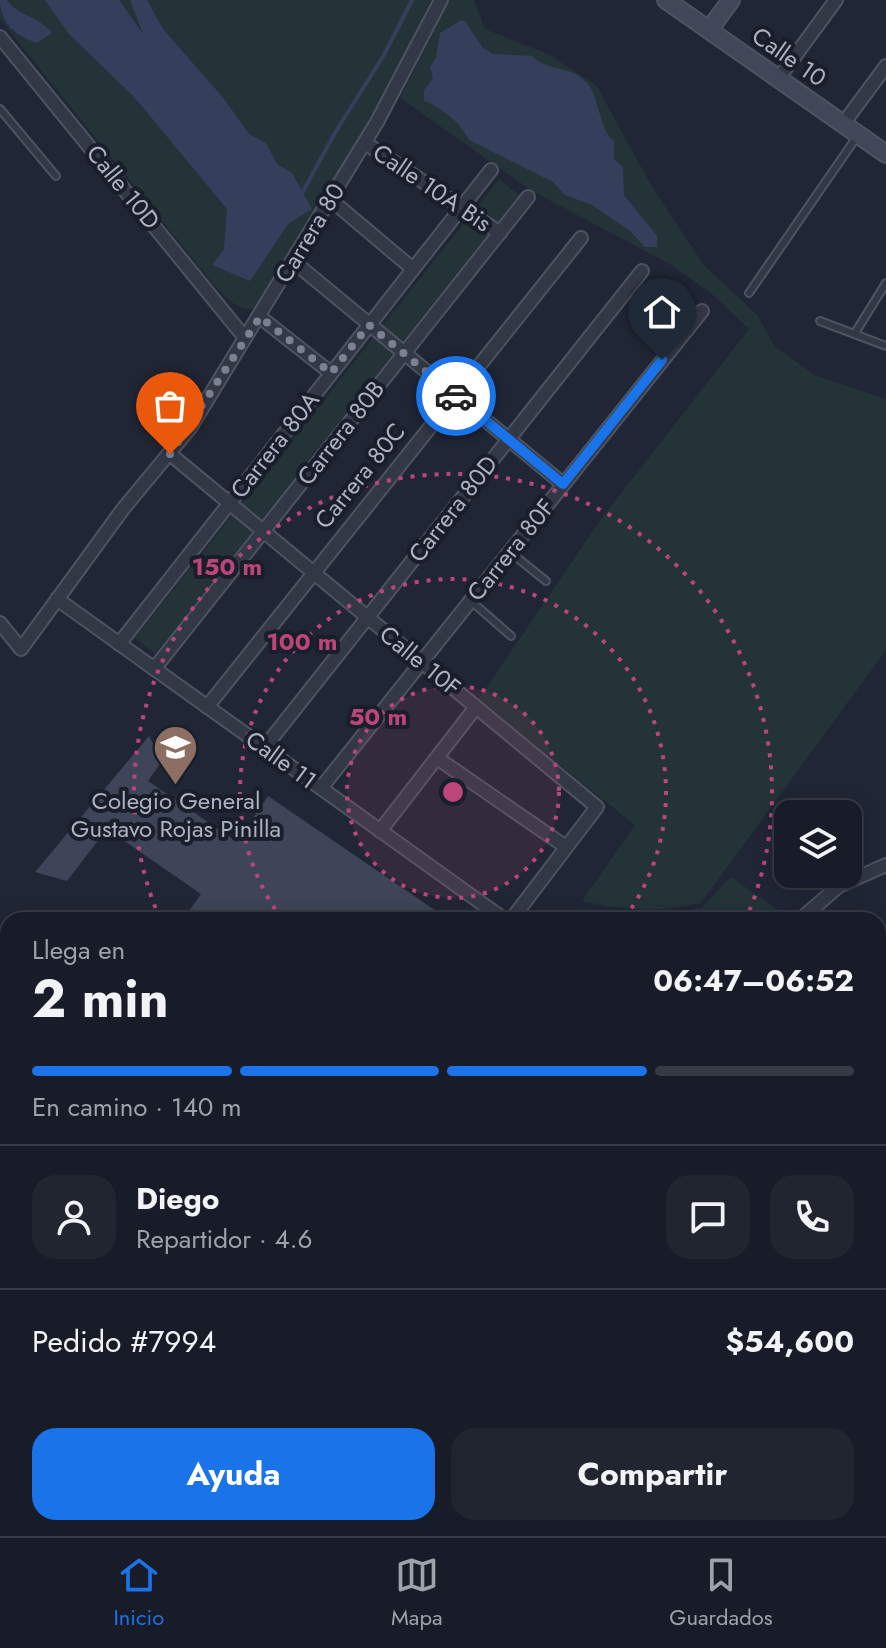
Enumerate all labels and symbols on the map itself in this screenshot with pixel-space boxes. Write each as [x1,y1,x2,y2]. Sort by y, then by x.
street label: Calle 10 [745,18,834,95]
street label: Calle 10A Bis [366,135,498,240]
street label: Calle 10D [78,137,168,237]
street label: Carrera 80 [266,176,353,289]
pin [628,278,696,360]
courier [416,356,496,436]
pin [136,372,204,454]
street label: Carrera 80B [289,373,393,492]
street label: Carrera 80A [222,384,328,505]
street label: Carrera 80C [306,415,413,536]
street label: Carrera 80D [400,448,506,570]
street label: Carrera 80F [458,491,563,608]
text: 150 m [192,549,262,584]
street label: Calle 10F [372,617,469,704]
text: 100 m [267,624,337,659]
text: 50 m [349,699,407,734]
street label: Calle 11 [239,722,324,797]
school or university icon: Colegio General Gustavo Rojas Pinilla [152,723,200,786]
centre of rings [439,778,467,806]
place label: Colegio General Gustavo Rojas Pinilla [71,783,281,846]

